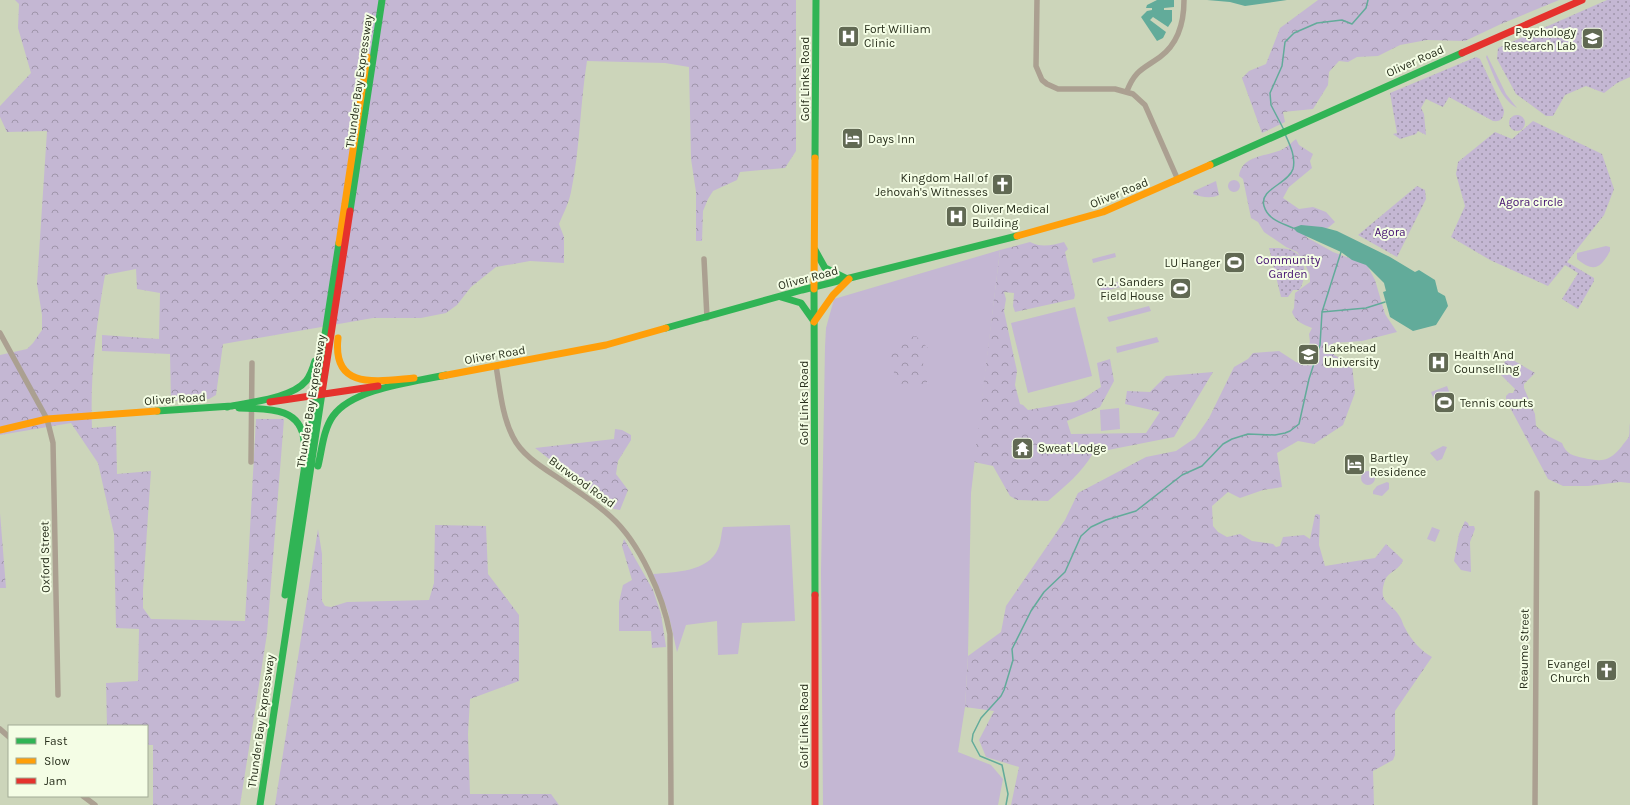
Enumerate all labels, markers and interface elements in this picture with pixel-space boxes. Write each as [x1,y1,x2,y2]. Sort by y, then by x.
street label: Thunder Bay Expressway [343,13,375,149]
place label: Fort William Clinic [864,22,931,50]
hospital icon: Fort William Clinic [835,23,861,49]
place label: Psychology Research Lab [1503,25,1576,53]
school or university icon: Psychology Research Lab [1579,26,1605,52]
street label: Golf Links Road [798,37,812,121]
street label: Oliver Road [1384,42,1446,80]
hotel icon: Days Inn [839,126,865,152]
place label: Days Inn [868,132,915,146]
place label: Kingdom Hall of Jehovah's Witnesses [875,171,989,199]
church icon: Kingdom Hall of Jehovah's Witnesses [990,172,1016,198]
street label: Oliver Road [1088,175,1150,211]
park label: Agora circle [1499,195,1563,209]
place label: Oliver Medical Building [972,202,1049,230]
hospital icon: Oliver Medical Building [944,203,970,229]
park label: Agora [1374,225,1406,239]
sports icon: LU Hanger [1222,250,1248,276]
park label: Community Garden [1256,253,1321,281]
place label: LU Hanger [1165,256,1221,270]
street label: Oliver Road [776,263,840,293]
place label: C. J. Sanders Field House [1097,275,1164,303]
sports icon: C. J. Sanders Field House [1167,276,1193,302]
street label: Thunder Bay Expressway [294,333,329,469]
place label: Lakehead University [1324,341,1380,369]
school or university icon: Lakehead University [1296,342,1322,368]
street label: Oliver Road [463,343,527,367]
place label: Health And Counselling [1454,348,1519,376]
hospital icon: Health And Counselling [1425,349,1451,375]
street label: Golf Links Road [797,361,811,445]
street label: Oliver Road [144,390,206,408]
sports icon: Tennis courts [1431,390,1457,416]
place label: Tennis courts [1460,396,1534,410]
temple icon: Sweat Lodge [1010,435,1036,461]
place label: Sweat Lodge [1038,441,1106,455]
place label: Bartley Residence [1370,451,1426,479]
hotel icon: Bartley Residence [1341,452,1367,478]
street label: Burwood Road [546,453,618,511]
street label: Oxford Street [37,521,53,593]
street label: Reaume Street [1516,608,1532,689]
street label: Thunder Bay Expressway [245,653,277,789]
place label: Evangel Church [1547,657,1590,685]
church icon: Evangel Church [1593,658,1619,684]
street label: Golf Links Road [797,684,811,768]
legend [8,725,148,797]
text: Fast [44,734,68,748]
text: Slow [44,754,70,768]
text: Jam [44,774,67,788]

